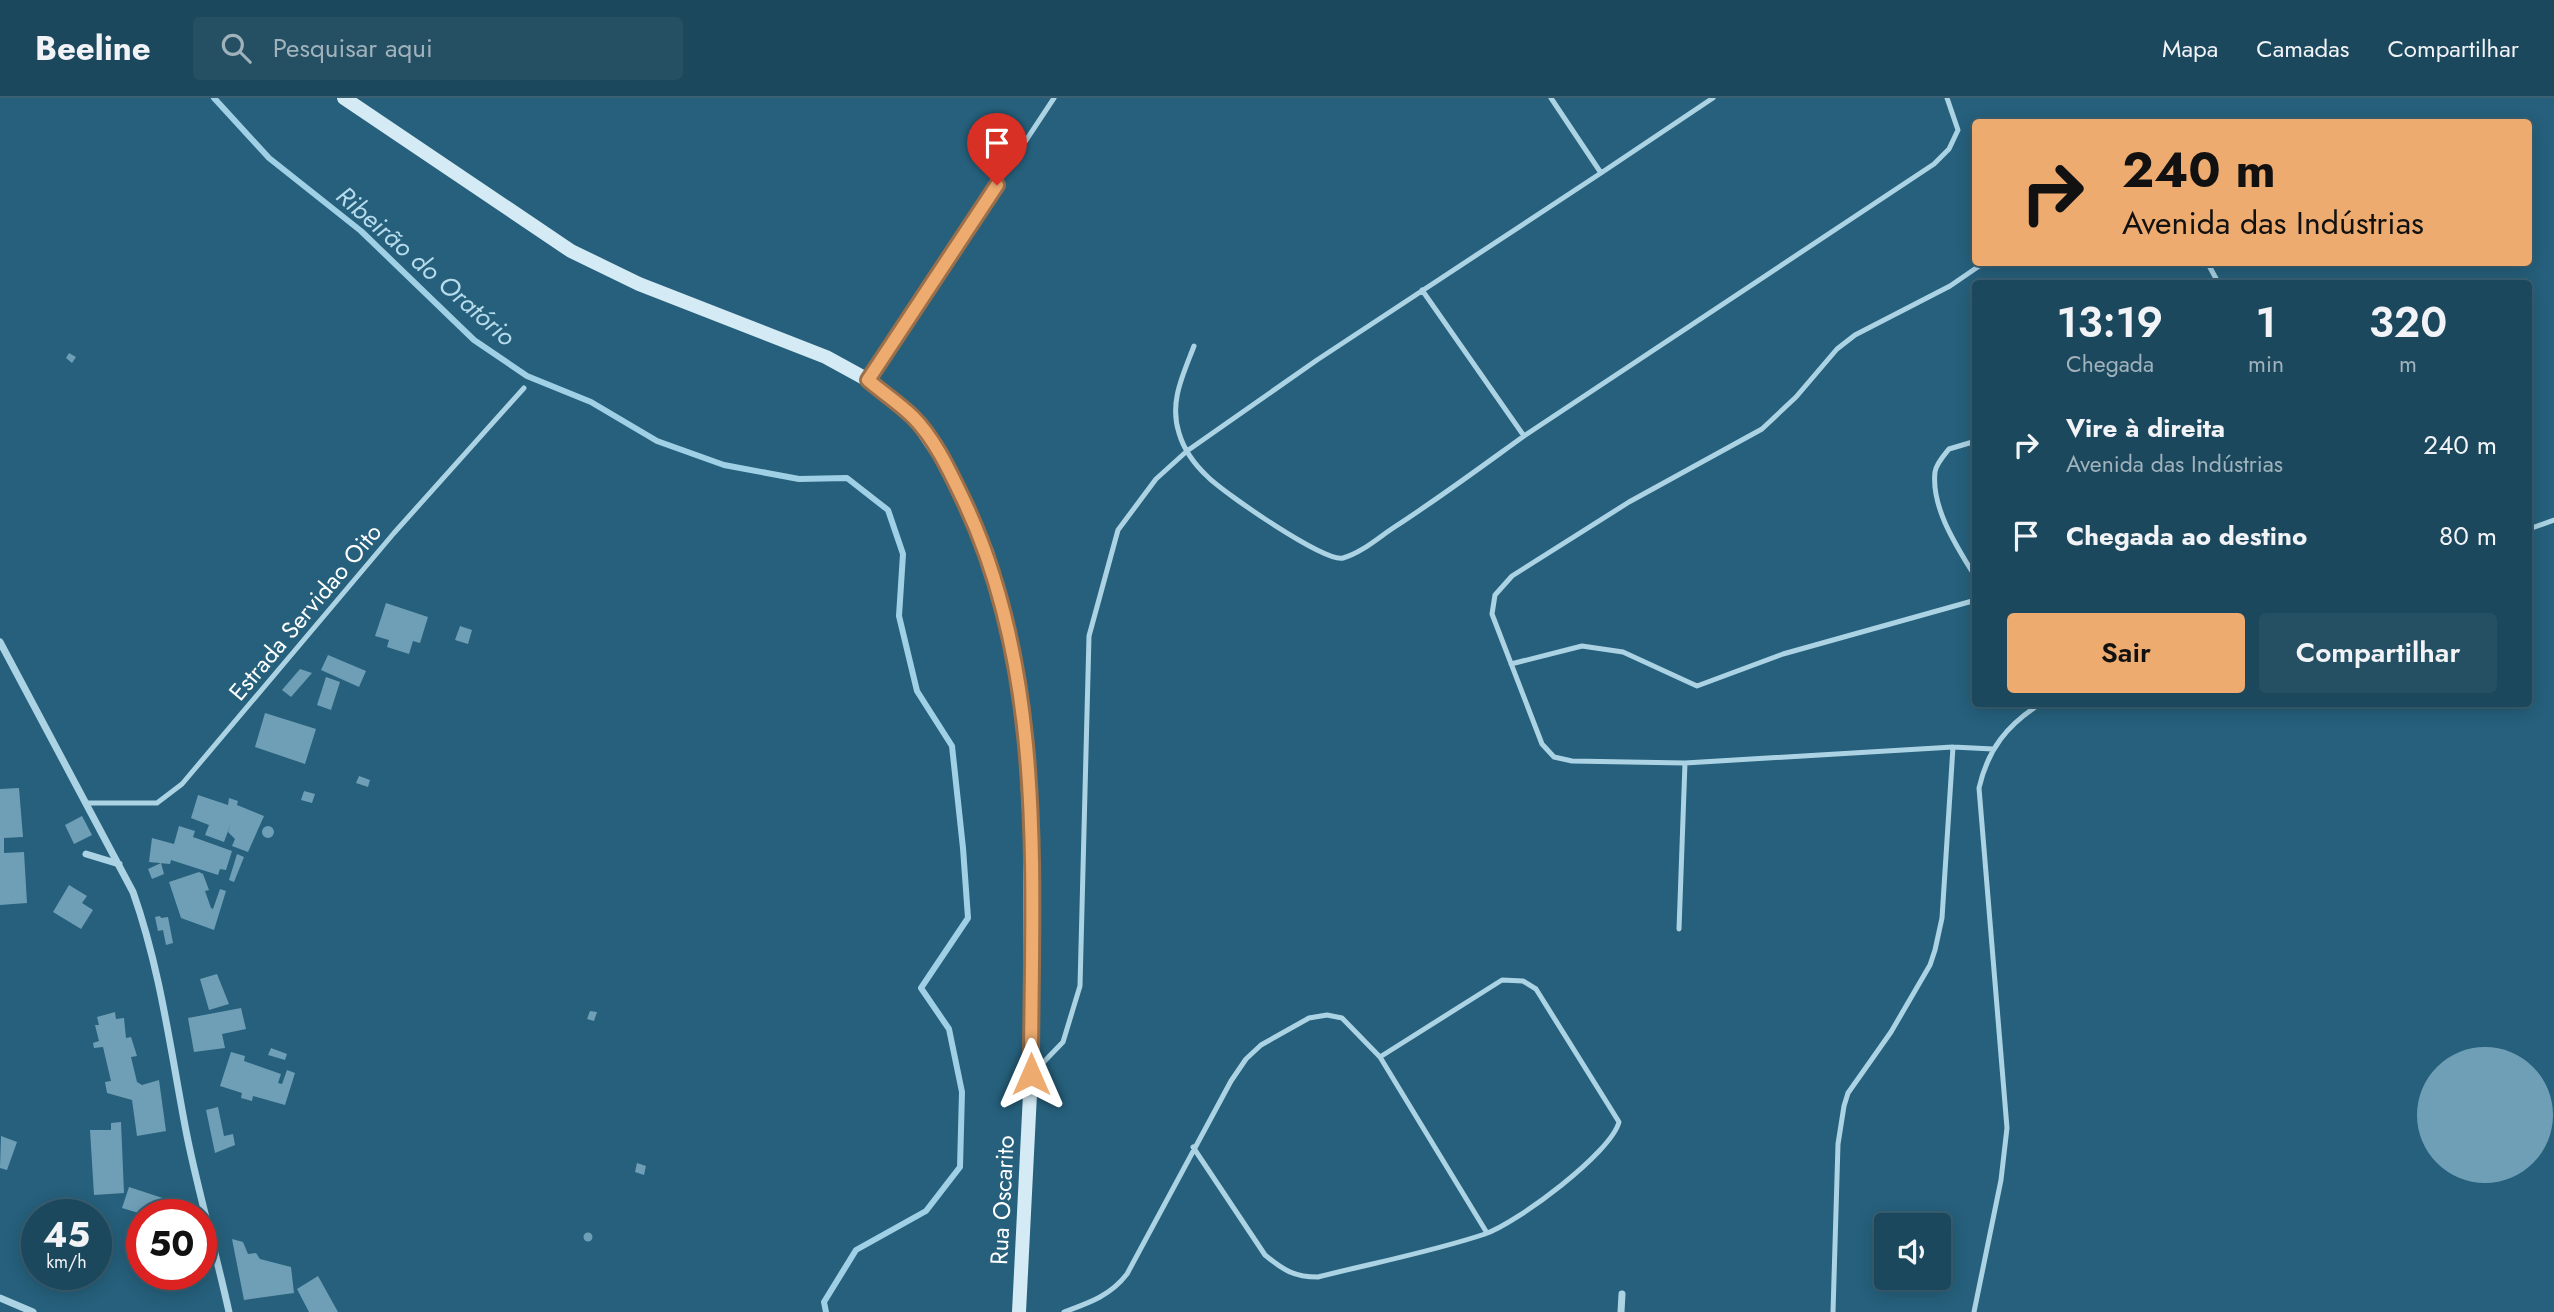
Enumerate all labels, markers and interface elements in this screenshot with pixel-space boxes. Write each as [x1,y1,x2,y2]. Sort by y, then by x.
search box [193,17,683,80]
text: Beeline [35,25,151,72]
icon: search [217,29,255,67]
text: Pesquisar aqui [273,29,433,67]
text: Mapa [2162,31,2218,66]
text: Camadas [2256,31,2349,66]
text: Compartilhar [2387,31,2519,66]
pin [967,113,1027,185]
icon: arrive [978,124,1016,162]
text: 240 m [2122,135,2276,205]
icon: right [2007,147,2098,238]
water label: Ribeirão do Oratório [328,177,524,355]
text: Avenida das Indústrias [2122,200,2424,246]
text: 13:19 [2057,292,2163,353]
text: 1 [2256,292,2276,353]
text: 320 [2369,292,2447,353]
text: Chegada [2066,347,2154,381]
text: min [2248,347,2284,381]
text: m [2399,347,2417,381]
text: Vire à direita [2066,409,2225,447]
icon: right [2007,426,2045,464]
text: 240 m [2423,426,2497,464]
text: Avenida das Indústrias [2066,447,2283,481]
street label: Estrada Servidao Oito [220,516,390,708]
icon: arrive [2007,517,2045,555]
text: Chegada ao destino [2066,517,2307,555]
text: 80 m [2439,517,2497,555]
button: Sair [2007,613,2245,693]
button: Compartilhar [2259,613,2497,693]
position arrow [994,1037,1068,1111]
street label: Rua Oscarito [981,1134,1023,1266]
speed limit sign: 50 [126,1199,217,1290]
text: 45 [43,1210,90,1260]
map controls [1874,1213,1951,1290]
button: sound [1874,1213,1951,1290]
text: km/h [46,1249,87,1275]

